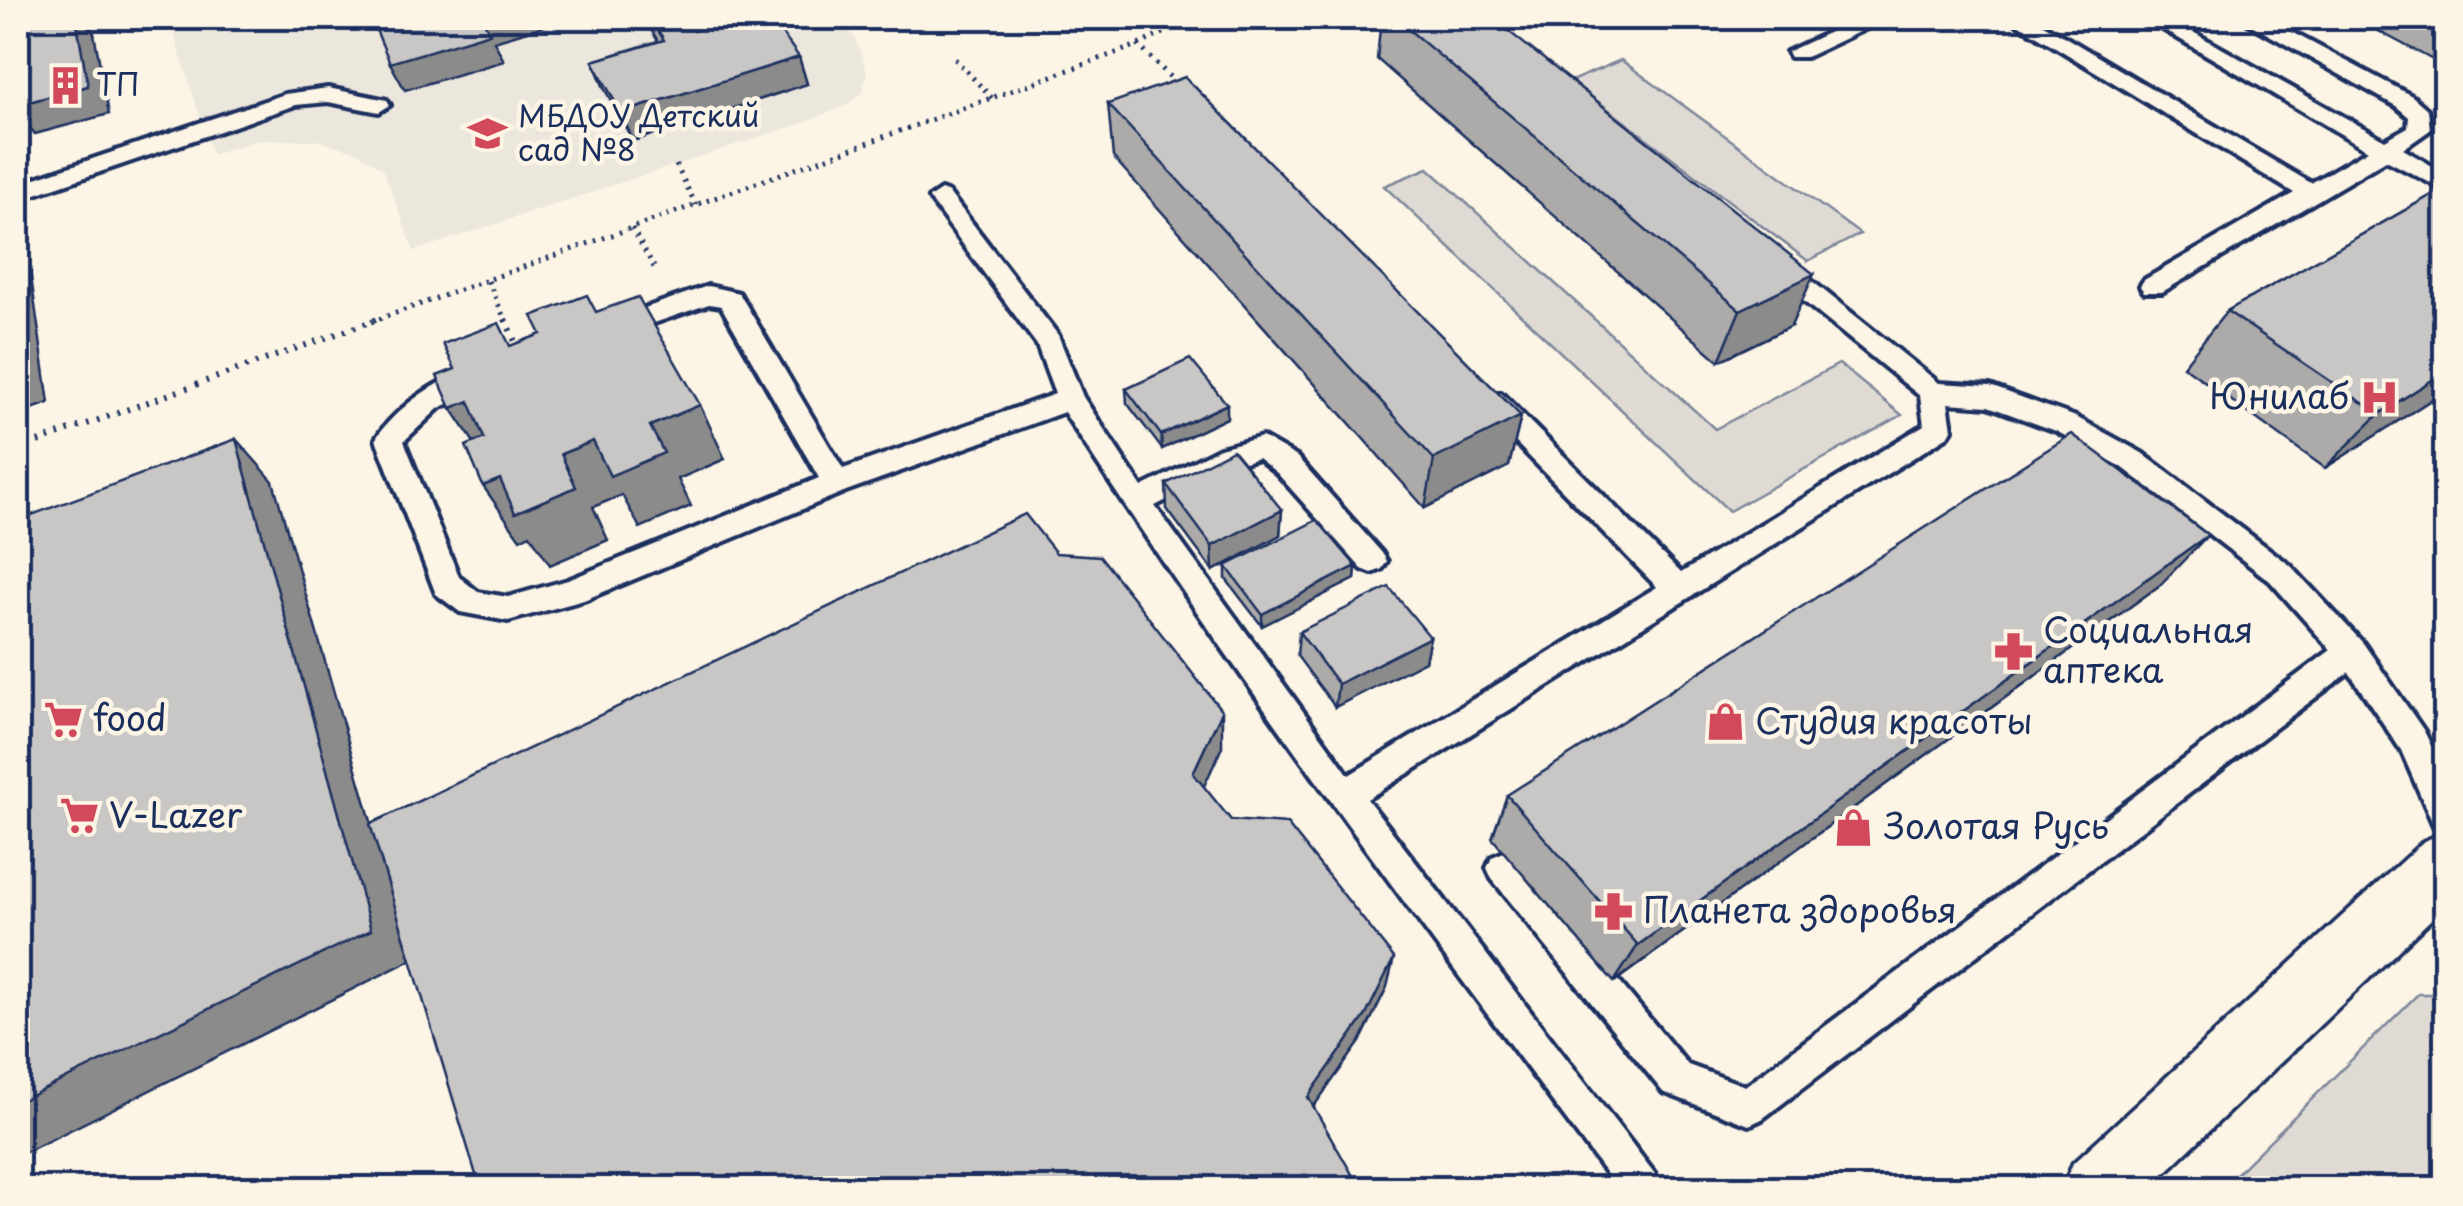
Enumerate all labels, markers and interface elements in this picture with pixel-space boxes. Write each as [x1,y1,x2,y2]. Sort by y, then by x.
place label: ТП [96,61,140,106]
building icon: ТП [45,65,87,107]
place label: МБДОУ Детский сад №8 [518,92,760,171]
school or university icon: МБДОУ Детский сад №8 [467,113,509,155]
place label: Юнилаб [2210,368,2349,421]
hospital icon: Юнилаб [2358,376,2400,418]
place label: Социальная аптека [2043,602,2254,695]
pharmacy icon: Социальная аптека [1992,630,2034,672]
place label: food [93,690,166,743]
place label: Студия красоты [1755,693,2033,746]
supermarket icon: food [42,698,84,740]
shop icon: Студия красоты [1704,701,1746,743]
place label: V-Lazer [109,787,243,840]
supermarket icon: V-Lazer [58,795,100,837]
place label: Золотая Русь [1884,798,2109,851]
shop icon: Золотая Русь [1833,806,1875,848]
place label: Планета здоровья [1643,882,1957,935]
pharmacy icon: Планета здоровья [1592,890,1634,932]

